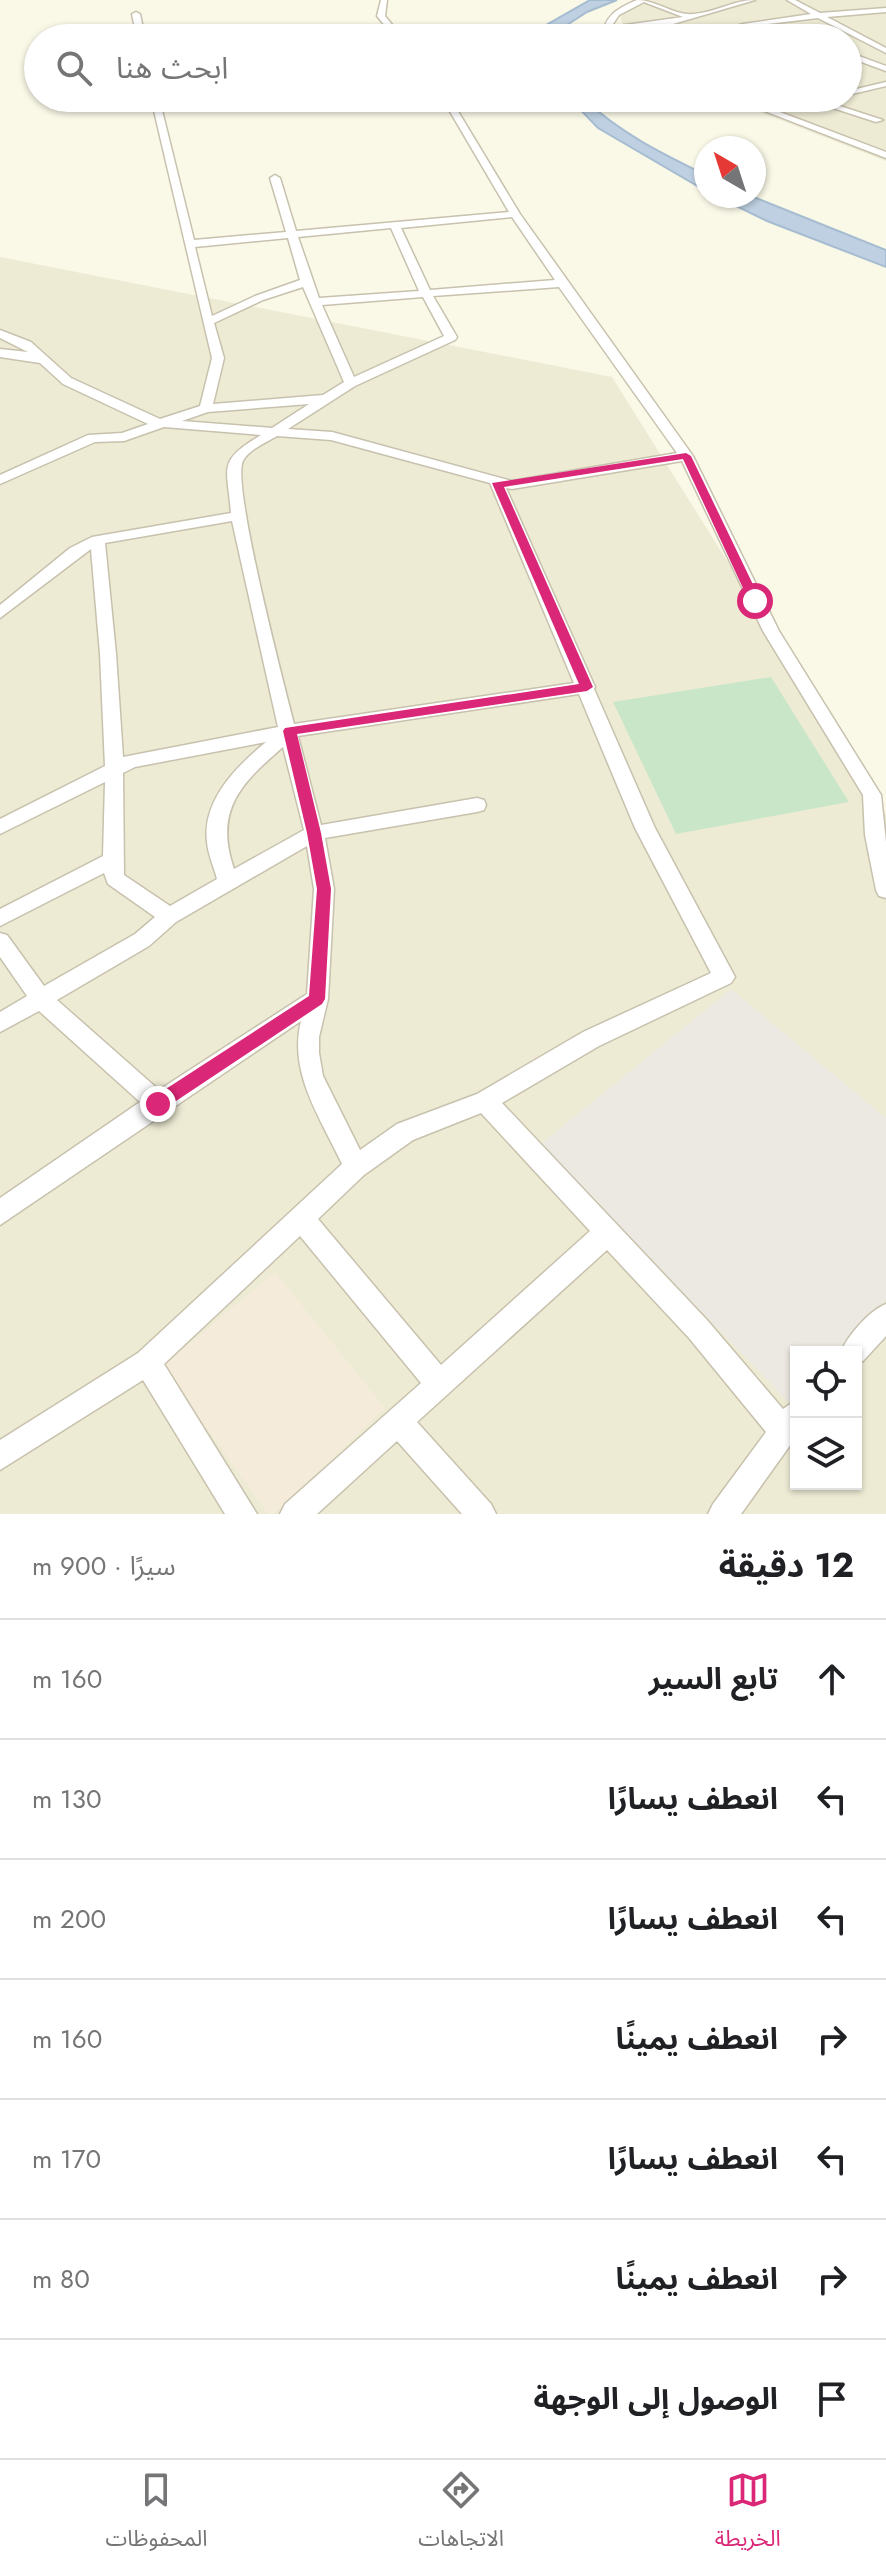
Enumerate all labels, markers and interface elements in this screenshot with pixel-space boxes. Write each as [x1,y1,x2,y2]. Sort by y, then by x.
search box [24,24,862,112]
icon: search [52,46,96,90]
text: ابحث هنا [116,46,228,89]
north arrow [694,136,766,208]
route start [737,583,773,619]
route end [140,1086,176,1122]
map controls [790,1346,862,1490]
button: locate [790,1346,862,1418]
button: layers [790,1418,862,1490]
text: 12 دقيقة [719,1541,854,1590]
text: سيرًا · 900 m [32,1547,176,1585]
text: تابع السير [649,1657,778,1700]
icon: ahead [810,1657,854,1701]
text: 160 m [32,1660,102,1698]
text: انعطف يسارًا [608,1777,778,1820]
icon: left [810,1777,854,1821]
text: 130 m [32,1780,102,1818]
text: انعطف يسارًا [608,1897,778,1940]
icon: left [810,1897,854,1941]
text: 200 m [32,1900,106,1938]
text: انعطف يمينًا [616,2017,778,2060]
icon: right [810,2017,854,2061]
text: 160 m [32,2020,102,2058]
text: انعطف يسارًا [608,2137,778,2180]
icon: left [810,2137,854,2181]
text: 170 m [32,2140,101,2178]
text: انعطف يمينًا [616,2257,778,2300]
icon: right [810,2257,854,2301]
text: 80 m [32,2260,90,2298]
text: الوصول إلى الوجهة [533,2377,778,2420]
icon: arrive [810,2377,854,2421]
tab: المحفوظات [105,2468,207,2562]
tab: الاتجاهات [418,2468,504,2562]
tab: الخريطة [715,2468,781,2562]

